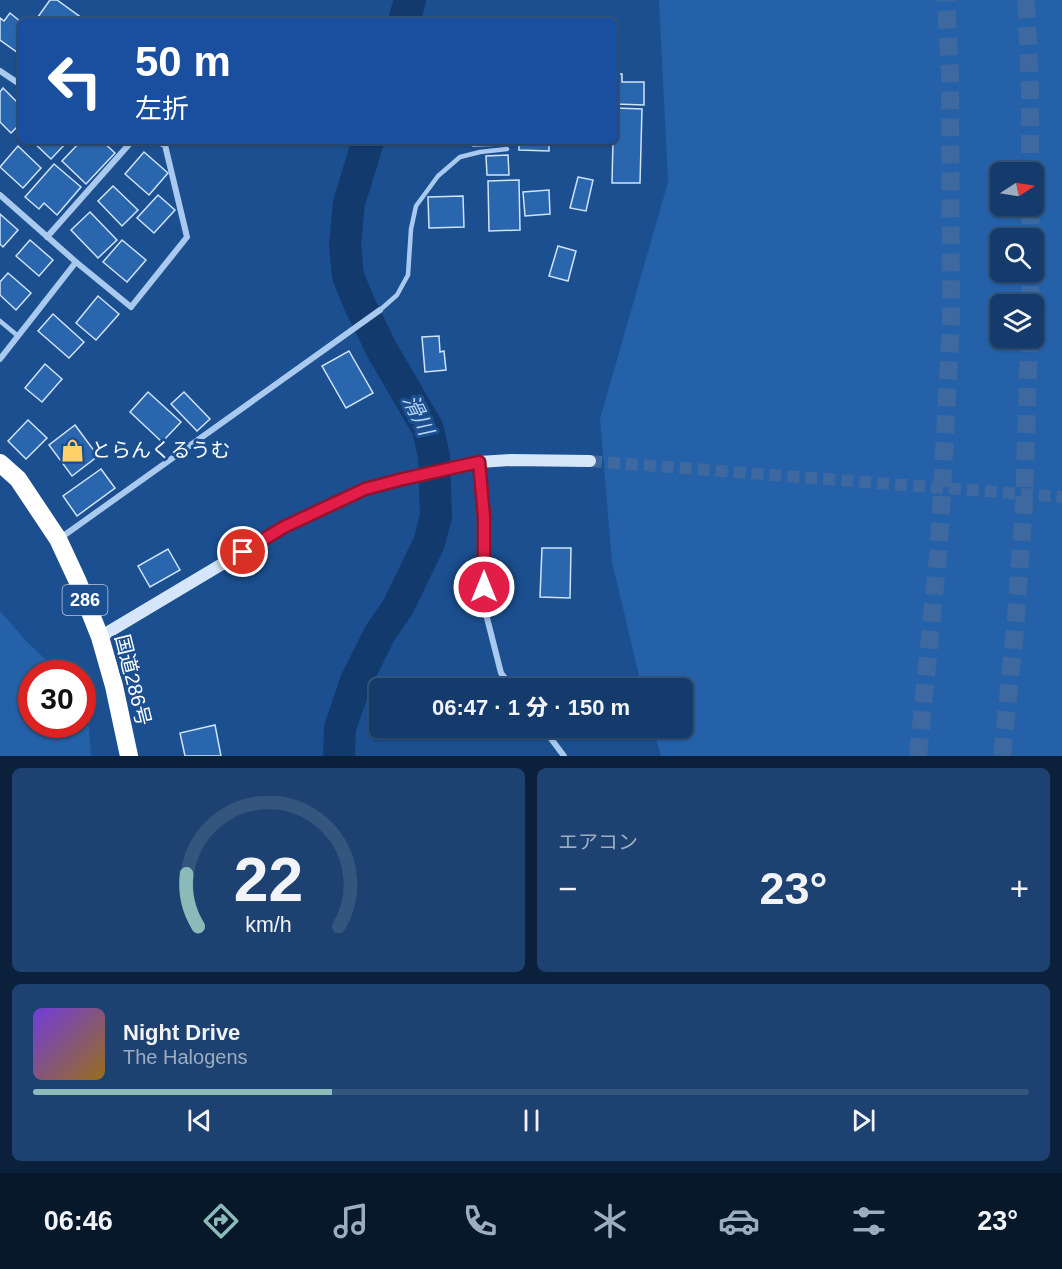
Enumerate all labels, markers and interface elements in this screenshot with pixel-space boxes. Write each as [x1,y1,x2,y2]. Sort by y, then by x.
text: 50 m [135,38,231,85]
icon: left [36,42,114,120]
text: 左折 [135,94,189,124]
north arrow [990,162,1044,216]
map controls [990,162,1044,348]
button: search [990,228,1044,282]
button: layers [990,294,1044,348]
water label: 滑川 [399,391,439,440]
shop icon: とらんくるうむ [60,437,86,463]
place label: とらんくるうむ [91,439,231,461]
pin [217,526,268,577]
icon: arrive [226,535,259,568]
position arrow [452,555,516,619]
road number: 286 [62,585,107,615]
street label: 国道286号 [111,632,155,728]
speed limit sign: 30 [18,660,96,738]
text: 06:47 · 1 分 · 150 m [432,695,630,720]
text: エアコン [558,831,638,853]
text: 22 [234,845,303,914]
text: 23° [759,863,828,914]
text: − [558,870,577,907]
text: + [1010,870,1029,907]
text: km/h [245,913,292,937]
text: Night Drive [123,1020,240,1045]
text: The Halogens [123,1046,248,1068]
icon: previous [183,1104,216,1137]
icon: pause [515,1104,548,1137]
icon: next [847,1104,880,1137]
icon: directions [200,1200,242,1242]
icon: music [330,1200,372,1242]
icon: phone [459,1200,501,1242]
icon: climate [589,1200,631,1242]
icon: car [718,1200,760,1242]
icon: filters [848,1200,890,1242]
text: 06:46 [44,1206,113,1236]
text: 23° [977,1206,1018,1236]

